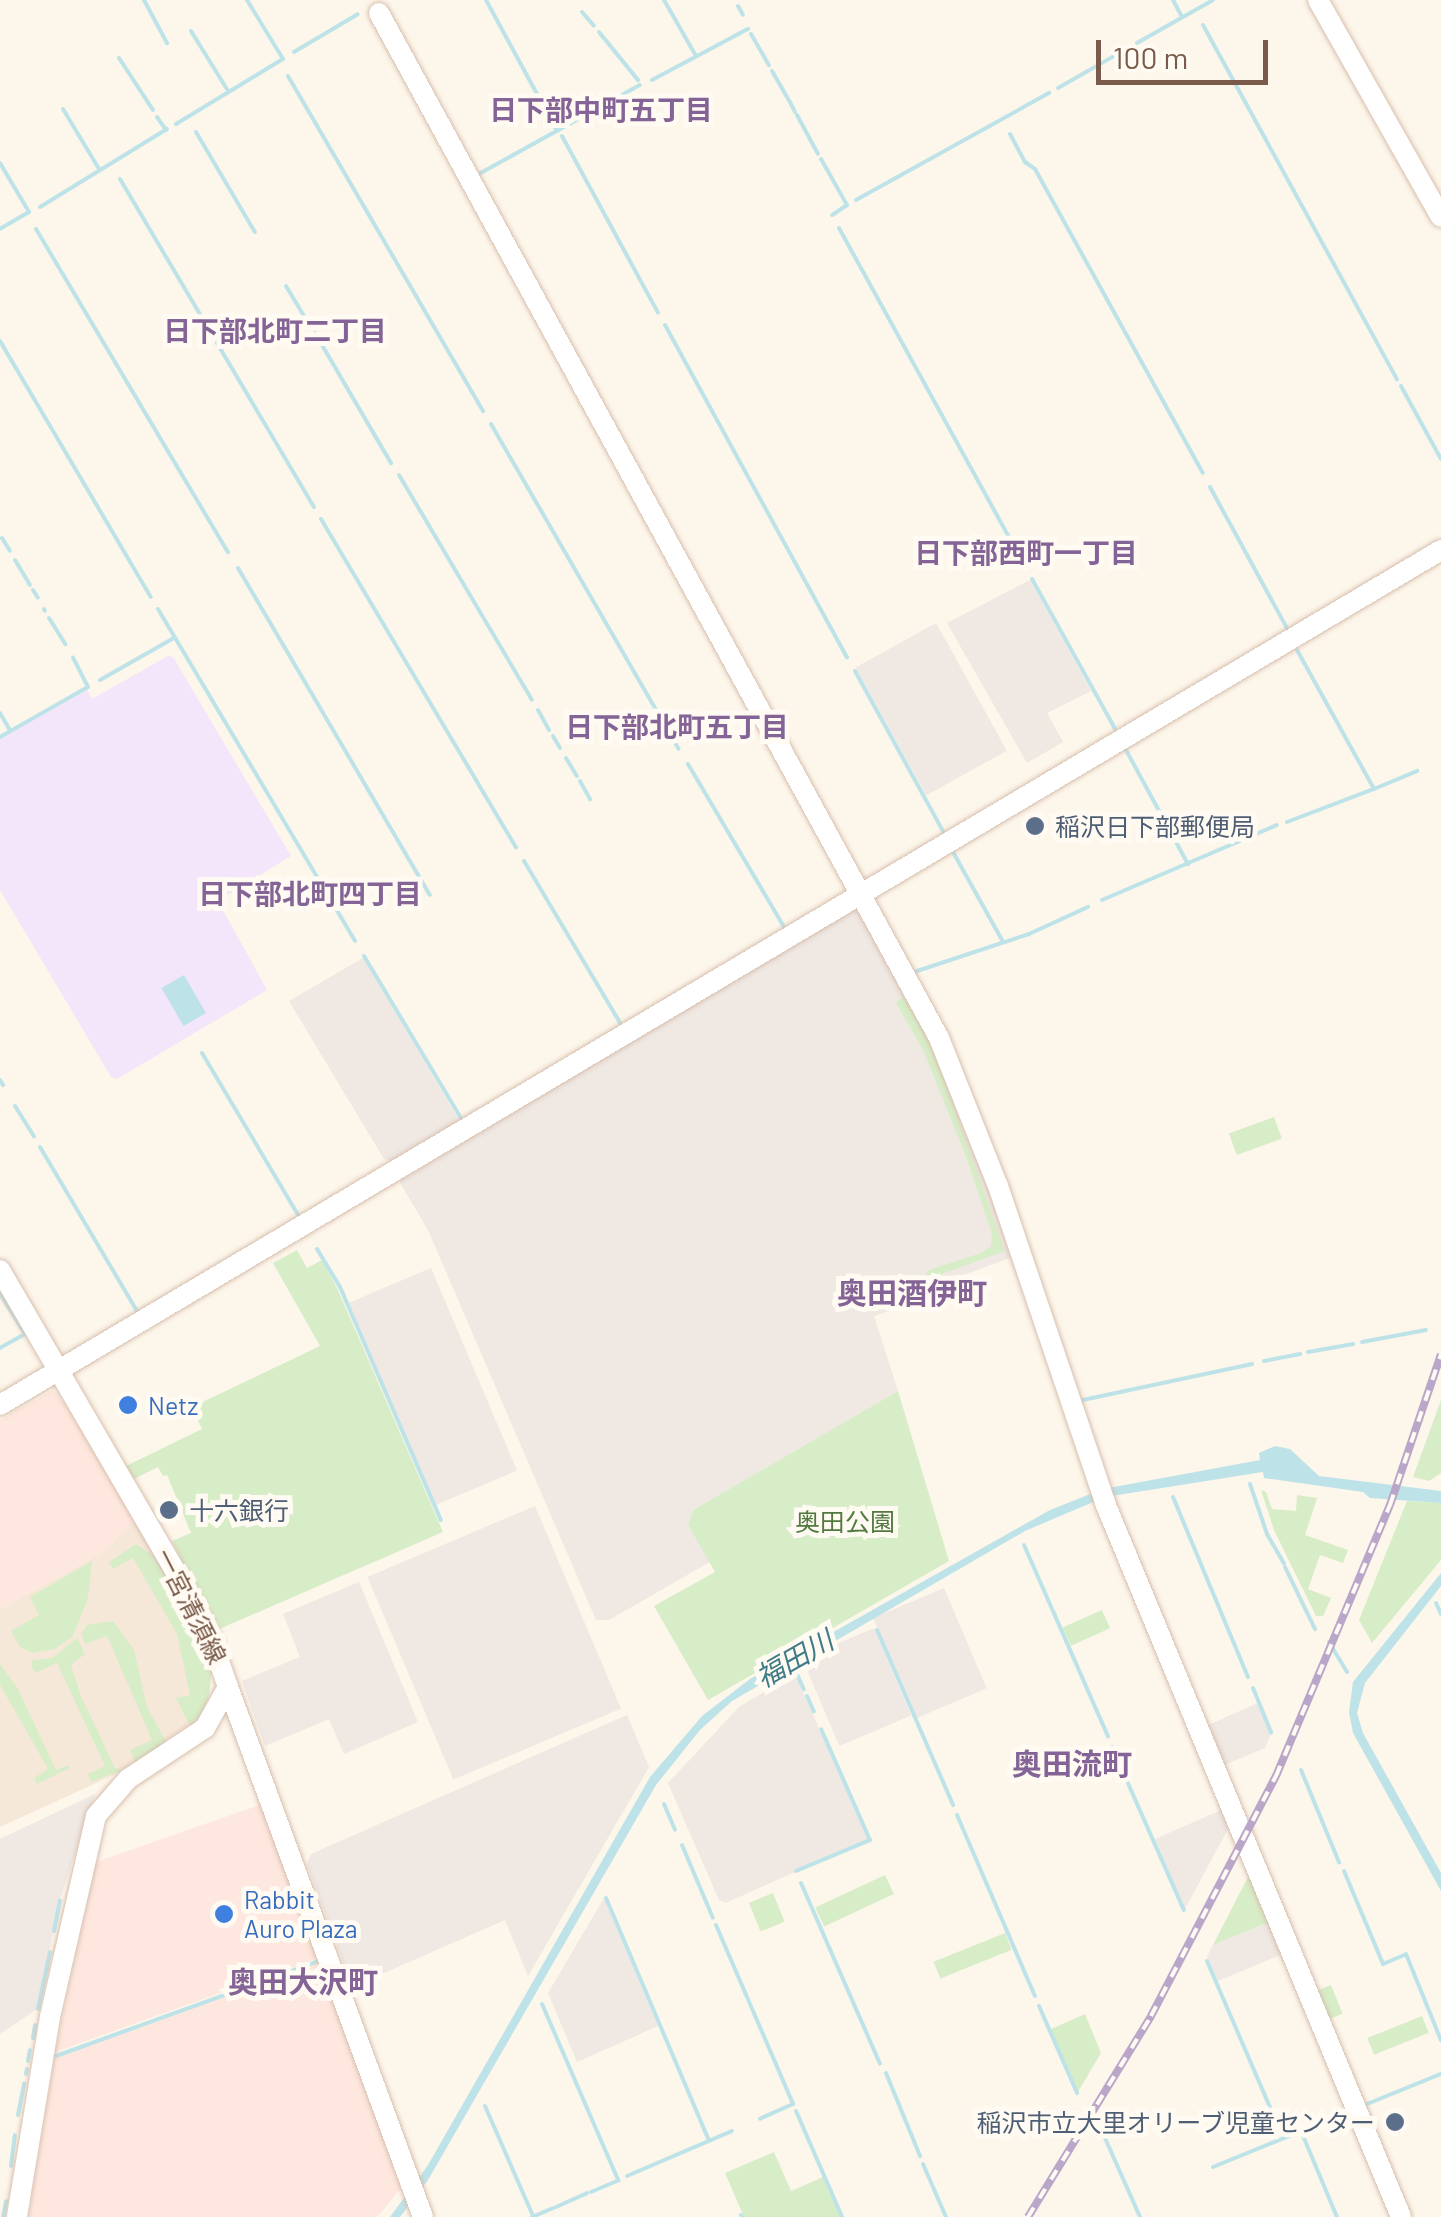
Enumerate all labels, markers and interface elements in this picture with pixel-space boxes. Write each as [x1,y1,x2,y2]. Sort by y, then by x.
scale bar [1101,20,1274,82]
text: 100 m [1113,39,1188,75]
district label: 日下部中町五丁目 [489,92,713,126]
district label: 日下部北町二丁目 [163,313,387,347]
district label: 日下部西町一丁目 [914,535,1138,569]
district label: 日下部北町五丁目 [565,709,789,743]
place label: 稲沢日下部郵便局 [1055,811,1255,841]
marker: 稲沢日下部郵便局 [1024,815,1046,837]
district label: 日下部北町四丁目 [198,876,422,910]
district label: 奥田酒伊町 [837,1274,987,1310]
place label: Netz [148,1390,198,1420]
marker: Netz [117,1394,139,1416]
place label: 十六銀行 [189,1495,289,1525]
marker: 十六銀行 [158,1499,180,1521]
park label: 奥田公園 [795,1506,895,1536]
street label: 一宮清須線 [149,1544,233,1668]
water label: 福田川 [749,1622,839,1694]
district label: 奥田流町 [1012,1745,1132,1781]
place label: Rabbit Auro Plaza [244,1885,357,1944]
marker: Rabbit Auro Plaza [213,1903,235,1925]
district label: 奥田大沢町 [228,1963,378,1999]
place label: 稲沢市立大里オリーブ児童センター [975,2107,1375,2137]
marker: 稲沢市立大里オリーブ児童センター [1384,2111,1406,2133]

